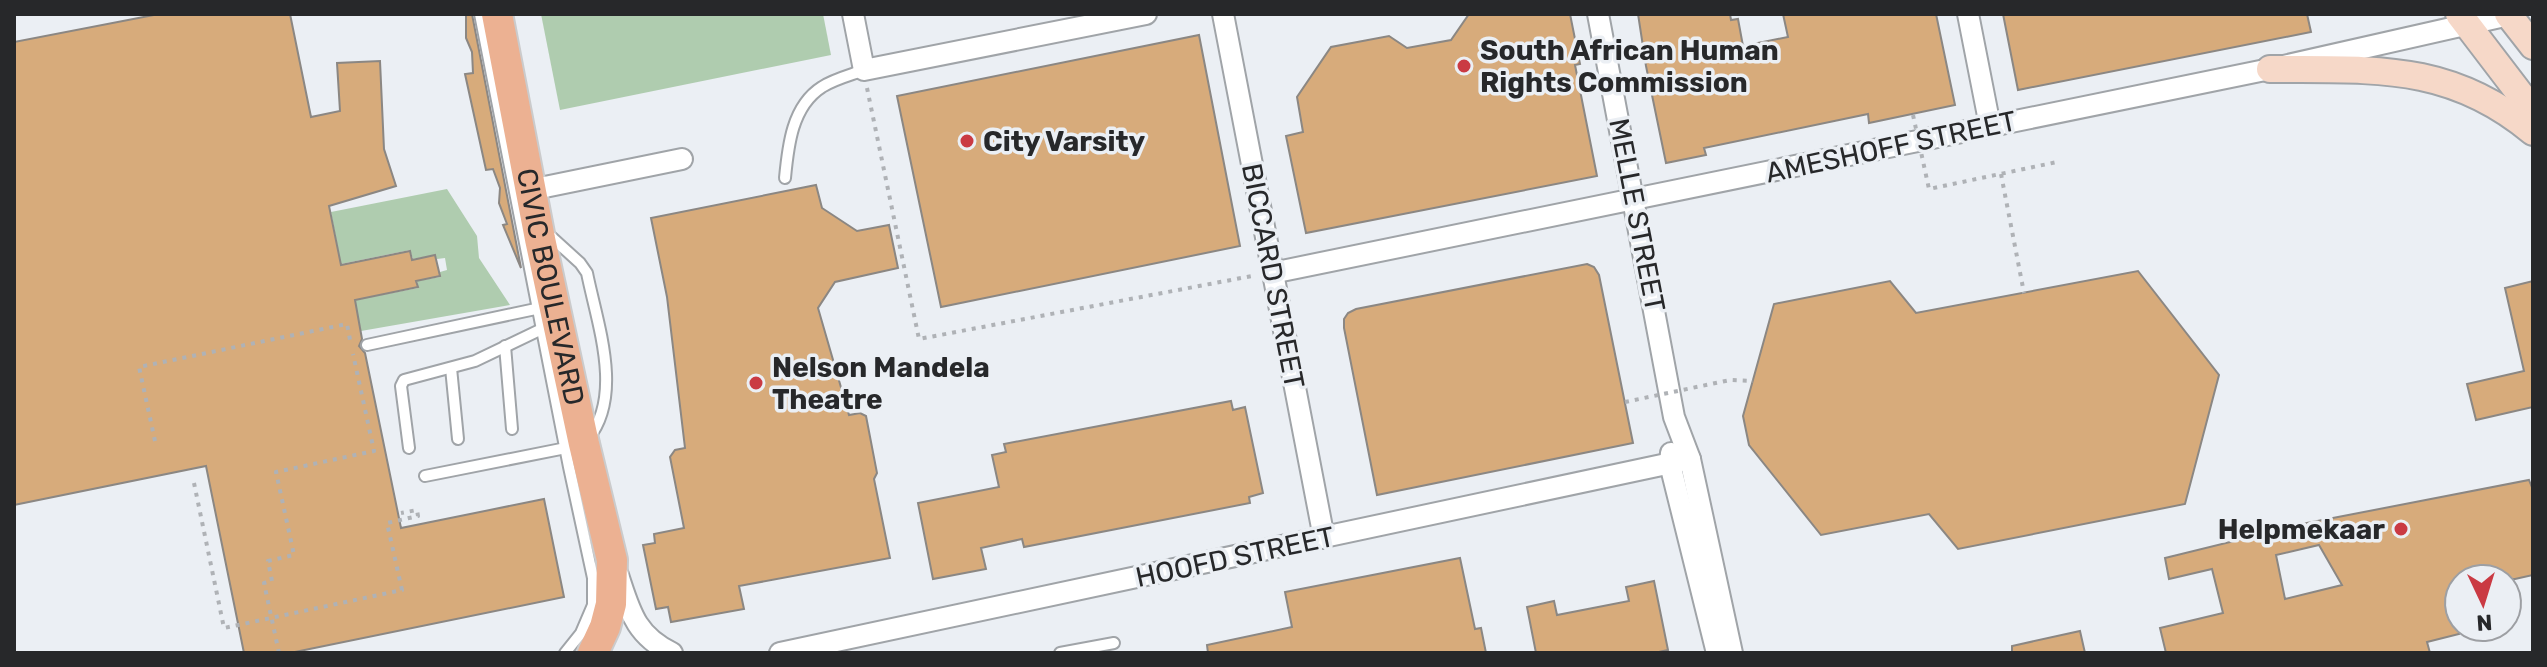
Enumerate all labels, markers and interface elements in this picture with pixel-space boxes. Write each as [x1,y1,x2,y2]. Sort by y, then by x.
place label: South African Human Rights Commission [1480,34,1779,99]
marker: South African Human Rights Commission [1455,57,1473,75]
street label: AMESHOFF STREET [1763,104,2019,190]
street label: MELLE STREET [1602,115,1672,315]
place label: City Varsity [983,125,1146,158]
marker: City Varsity [958,132,976,150]
street label: BICCARD STREET [1235,161,1311,391]
street label: CIVIC BOULEVARD [510,166,592,408]
place label: Nelson Mandela Theatre [772,351,990,416]
marker: Nelson Mandela Theatre [747,374,765,392]
place label: Helpmekaar [2218,513,2385,546]
street label: HOOFD STREET [1133,520,1337,594]
marker: Helpmekaar [2392,520,2410,538]
north arrow [2443,563,2523,643]
text: N [2476,608,2493,636]

